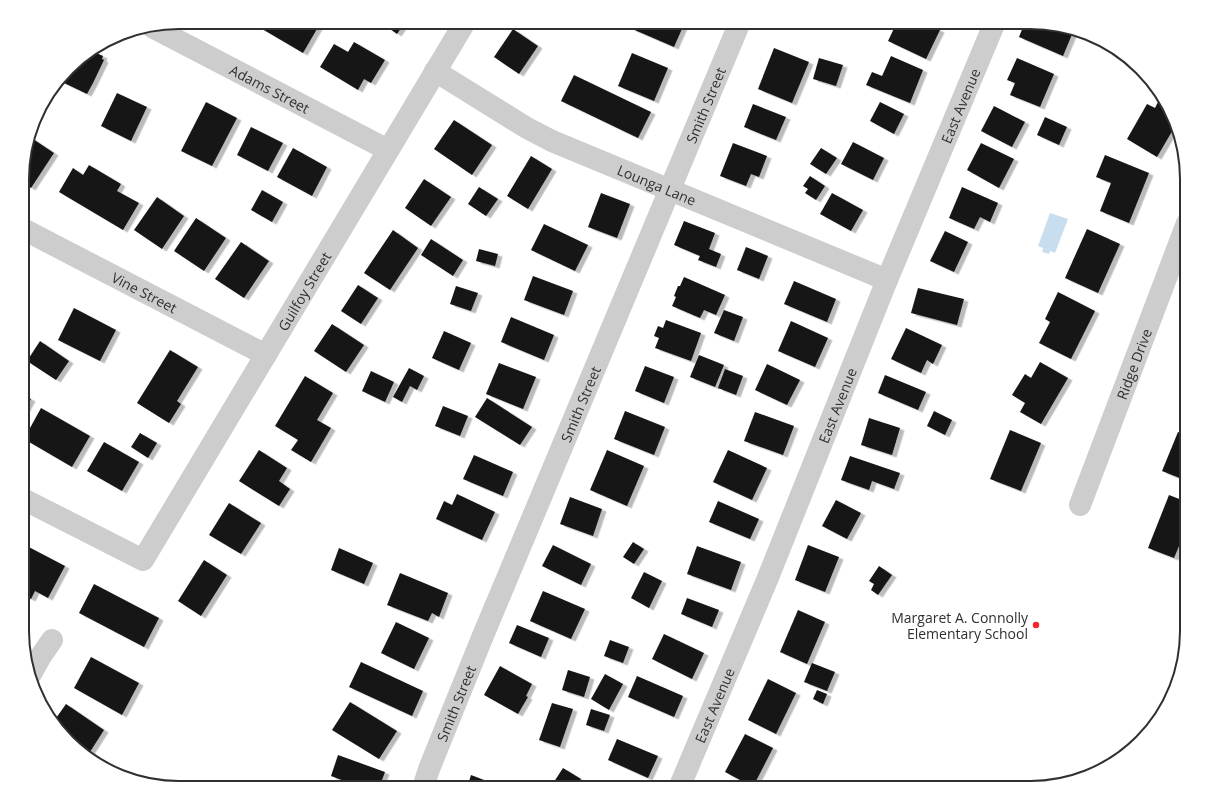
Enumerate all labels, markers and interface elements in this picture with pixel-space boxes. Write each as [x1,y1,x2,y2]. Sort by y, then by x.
street label: Adams Street [227,60,313,117]
street label: Smith Street [681,64,730,146]
street label: East Avenue [936,65,984,146]
street label: Lounga Lane [615,160,699,209]
street label: Guilfoy Street [273,248,335,334]
street label: Vine Street [109,267,181,317]
street label: Ridge Drive [1112,326,1156,402]
street label: Smith Street [556,363,604,445]
street label: East Avenue [813,365,861,446]
place label: Margaret A. Connolly Elementary School [891,608,1029,643]
marker: Margaret A. Connolly Elementary School [1031,620,1041,630]
street label: Smith Street [432,662,480,744]
street label: East Avenue [690,665,738,746]

